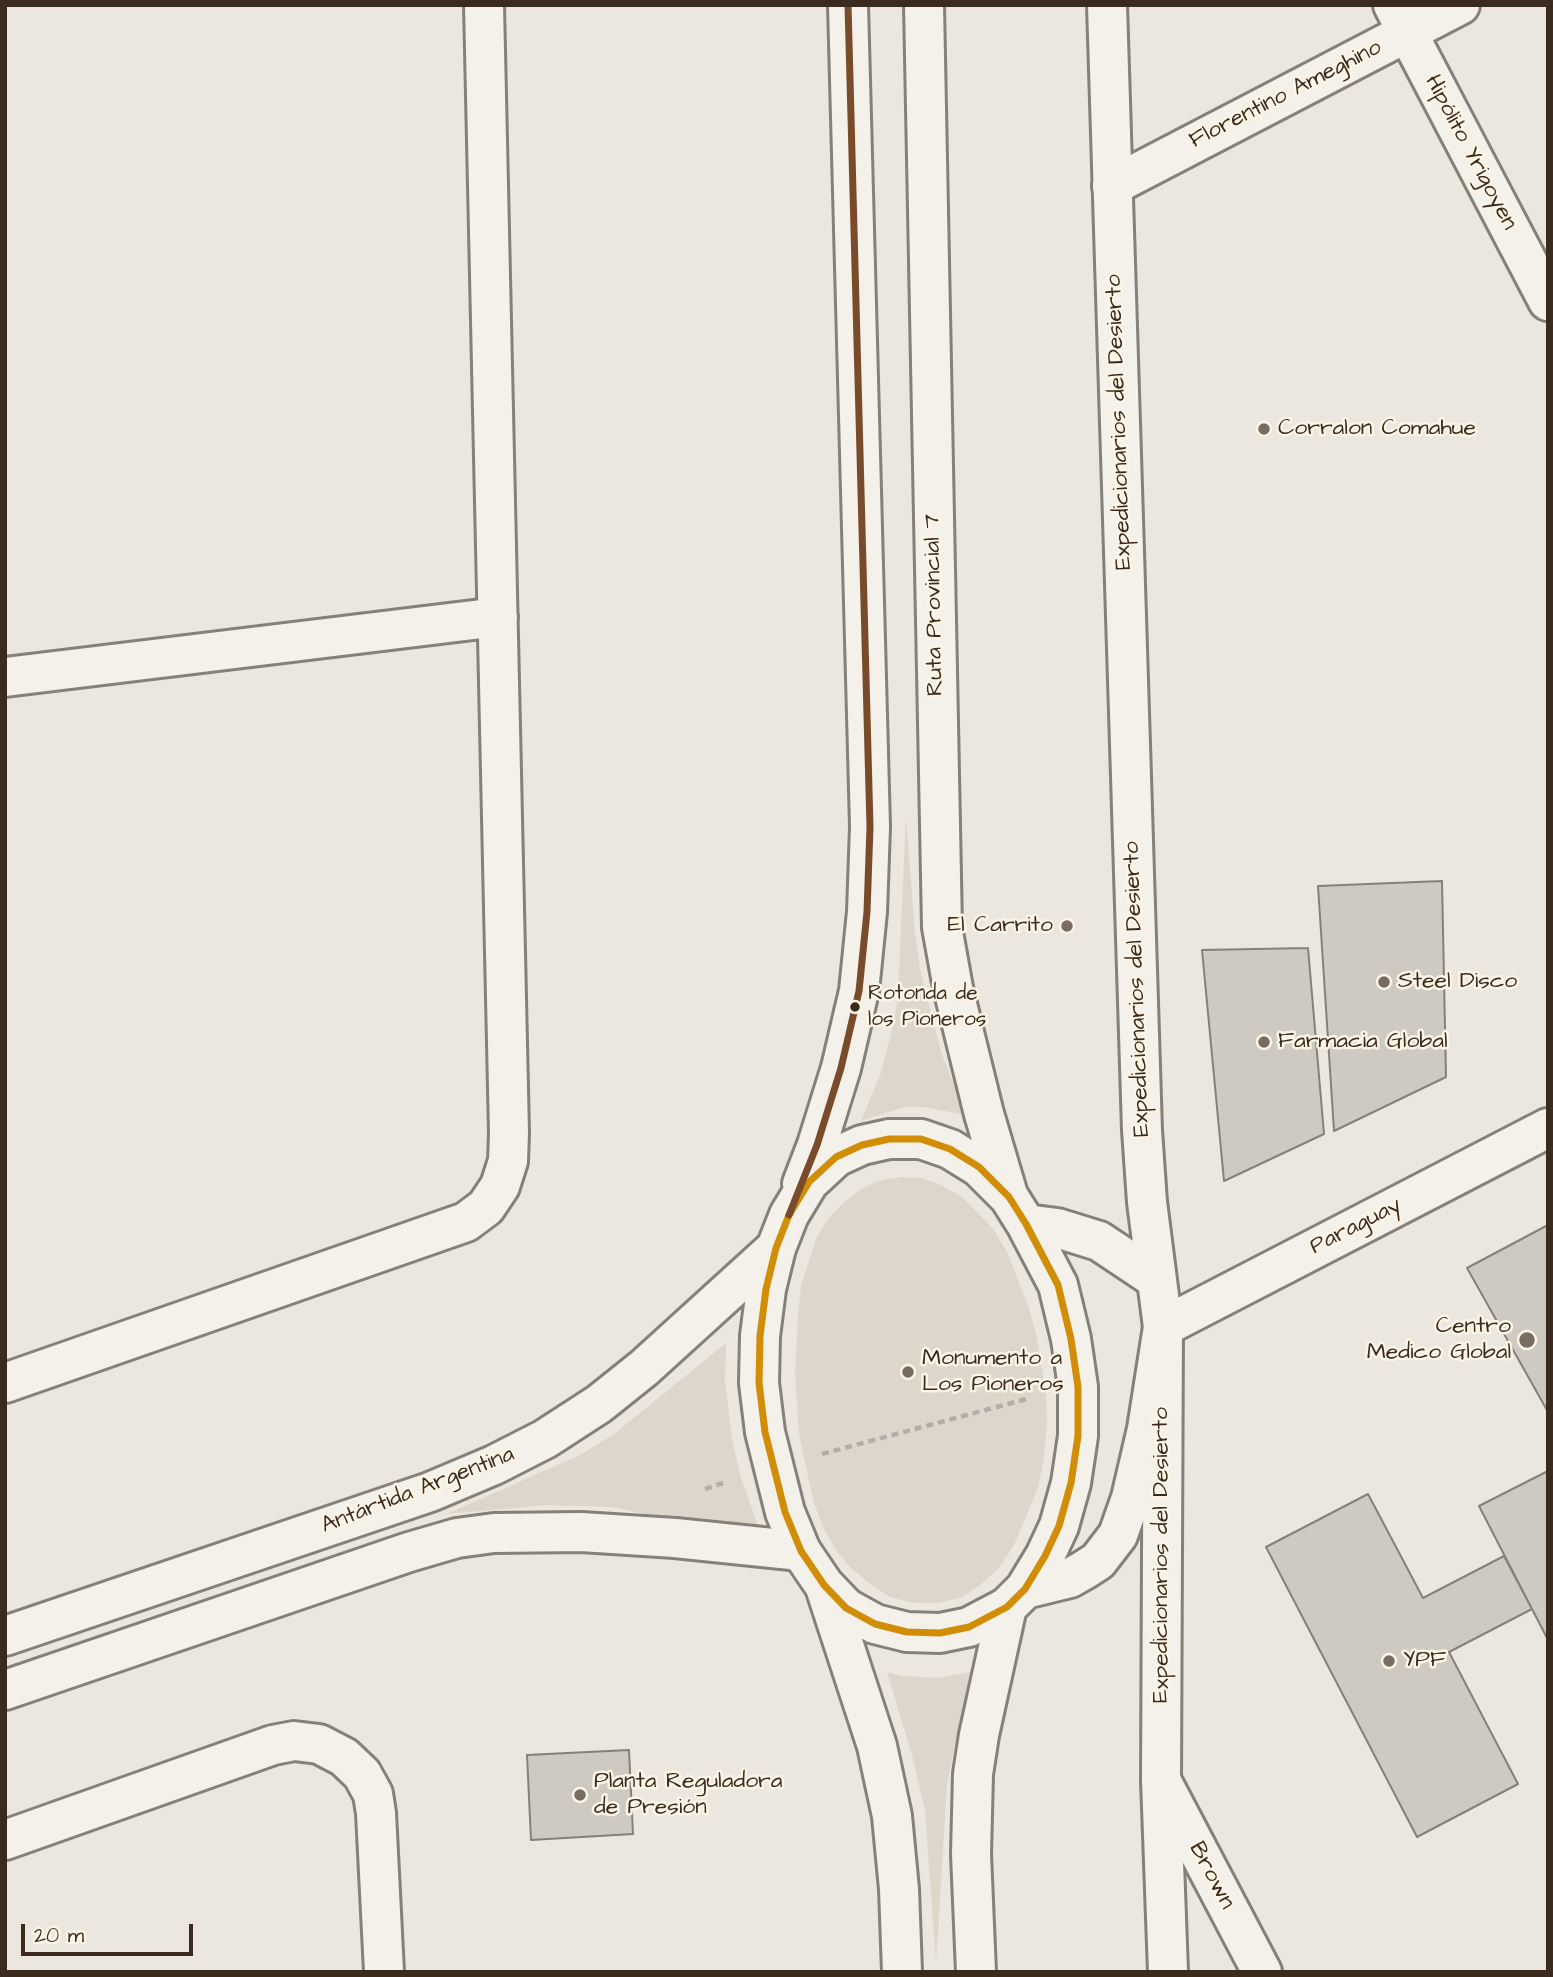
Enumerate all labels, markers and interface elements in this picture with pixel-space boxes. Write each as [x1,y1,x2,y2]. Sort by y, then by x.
street label: Florentino Ameghino [1185,35,1387,155]
street label: Hipólito Yrigoyen [1418,71,1522,235]
street label: Expedicionarios del Desierto [1101,274,1139,570]
place label: Corralon Comahue [1278,415,1476,443]
marker: Corralon Comahue [1256,421,1272,437]
street label: Ruta Provincial 7 [920,514,950,696]
street label: Expedicionarios del Desierto [1119,841,1157,1137]
place label: El Carrito [947,912,1053,940]
marker: El Carrito [1059,918,1075,934]
place label: Steel Disco [1398,968,1517,996]
marker: Steel Disco [1376,974,1392,990]
place label: Rotonda de los Pioneros [868,982,986,1032]
marker: Rotonda de los Pioneros [848,1000,862,1014]
place label: Farmacia Global [1278,1028,1448,1056]
marker: Farmacia Global [1256,1034,1272,1050]
street label: Paraguay [1306,1192,1406,1262]
place label: Centro Medico Global [1367,1313,1511,1367]
marker: Centro Medico Global [1517,1330,1537,1350]
place label: Monumento a Los Pioneros [922,1345,1064,1399]
marker: Monumento a Los Pioneros [900,1364,916,1380]
street label: Expedicionarios del Desierto [1148,1407,1176,1703]
street label: Antártida Argentina [318,1441,518,1541]
place label: YPF [1403,1647,1446,1675]
marker: YPF [1381,1653,1397,1669]
place label: Planta Reguladora de Presión [594,1768,783,1822]
marker: Planta Reguladora de Presión [572,1787,588,1803]
street label: Brown [1182,1838,1240,1914]
scale bar [24,1910,196,1954]
text: 20 m [34,1921,84,1950]

